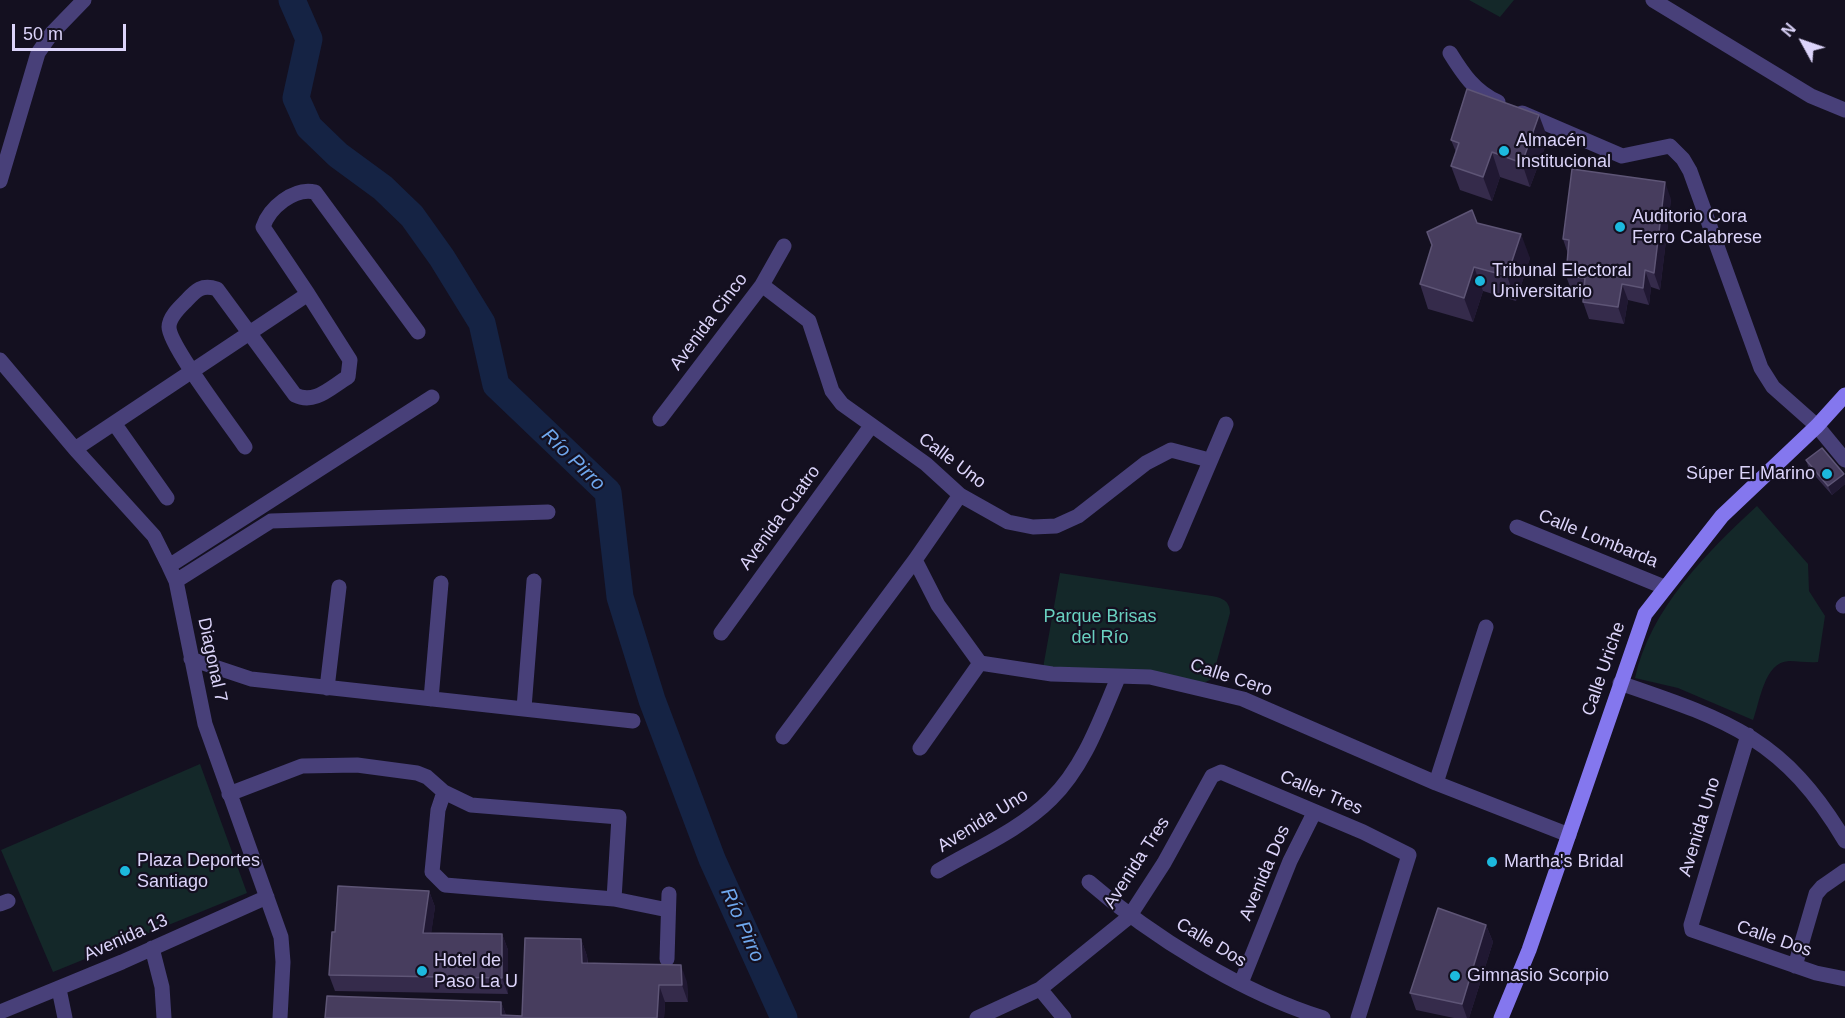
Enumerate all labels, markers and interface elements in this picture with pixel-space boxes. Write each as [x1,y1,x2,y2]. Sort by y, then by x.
scale bar [15,12,129,50]
north arrow [1773,12,1833,72]
text: N [1779,20,1799,40]
text: 50 m [23,24,63,44]
place label: Almacén Institucional [1516,130,1611,172]
marker: Almacén Institucional [1497,144,1511,158]
place label: Auditorio Cora Ferro Calabrese [1632,206,1762,248]
marker: Auditorio Cora Ferro Calabrese [1613,220,1627,234]
place label: Tribunal Electoral Universitario [1492,260,1631,302]
street label: Avenida Cinco [666,269,752,375]
marker: Tribunal Electoral Universitario [1473,274,1487,288]
water label: Río Pirro [536,424,610,496]
street label: Calle Uno [914,429,990,493]
street label: Avenida Cuatro [735,462,825,574]
place label: Súper El Marino [1686,463,1815,485]
marker: Súper El Marino [1820,467,1834,481]
street label: Calle Lombarda [1535,505,1661,573]
park label: Parque Brisas del Río [1043,606,1157,648]
street label: Diagonal 7 [192,616,232,704]
street label: Calle Uriche [1578,619,1630,719]
street label: Calle Cero [1187,655,1275,701]
street label: Caller Tres [1277,766,1365,820]
street label: Avenida Uno [1675,775,1725,879]
street label: Avenida Uno [934,785,1032,857]
street label: Avenida Tres [1099,813,1175,913]
street label: Avenida Dos [1235,822,1295,924]
place label: Plaza Deportes Santiago [137,850,260,892]
place label: Martha's Bridal [1504,851,1623,873]
marker: Martha's Bridal [1485,855,1499,869]
marker: Plaza Deportes Santiago [118,864,132,878]
water label: Río Pirro [715,884,769,966]
street label: Avenida 13 [81,910,171,966]
street label: Calle Dos [1172,914,1250,972]
street label: Calle Dos [1734,916,1814,962]
place label: Hotel de Paso La U [434,950,518,992]
marker: Hotel de Paso La U [415,964,429,978]
place label: Gimnasio Scorpio [1467,965,1609,987]
marker: Gimnasio Scorpio [1448,969,1462,983]

